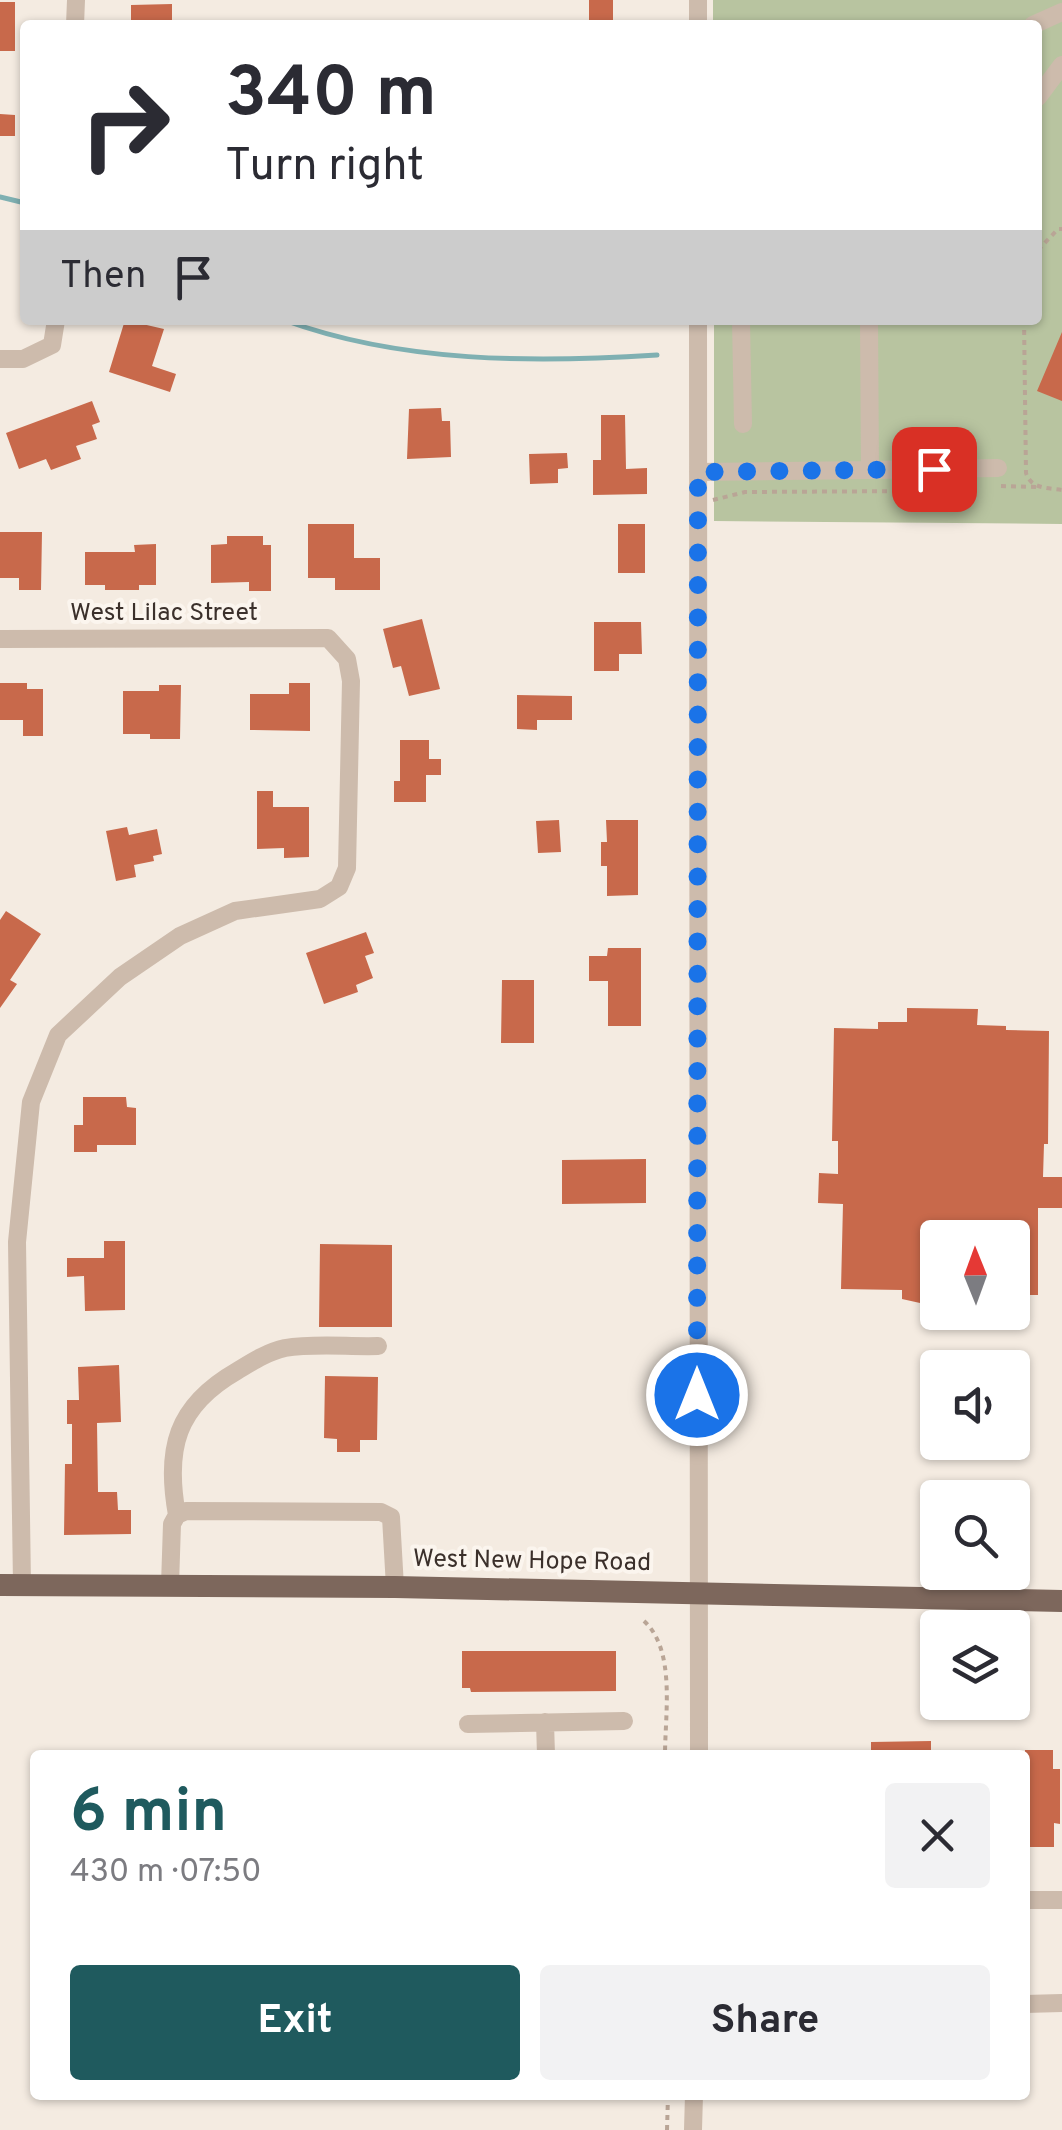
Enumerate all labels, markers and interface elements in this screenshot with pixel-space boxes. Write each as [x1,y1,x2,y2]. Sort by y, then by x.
text: 340 m [225,52,437,141]
icon: right [60,60,190,190]
text: Turn right [225,139,424,196]
icon: arrive [166,250,221,305]
text: Then [60,253,146,302]
pin [892,427,977,512]
icon: arrive [907,442,962,497]
street label: West Lilac Street [70,598,258,630]
north arrow [920,1220,1030,1330]
map controls [920,1220,1030,1720]
position arrow [645,1343,749,1447]
button: sound [920,1350,1030,1460]
button: search [920,1480,1030,1590]
street label: West New Hope Road [413,1544,651,1580]
button: layers [920,1610,1030,1720]
text: 6 min [70,1777,227,1853]
button: close [885,1783,990,1888]
text: 430 m · 07:50 [70,1853,262,1893]
button: Exit [70,1965,520,2080]
button: Share [540,1965,990,2080]

